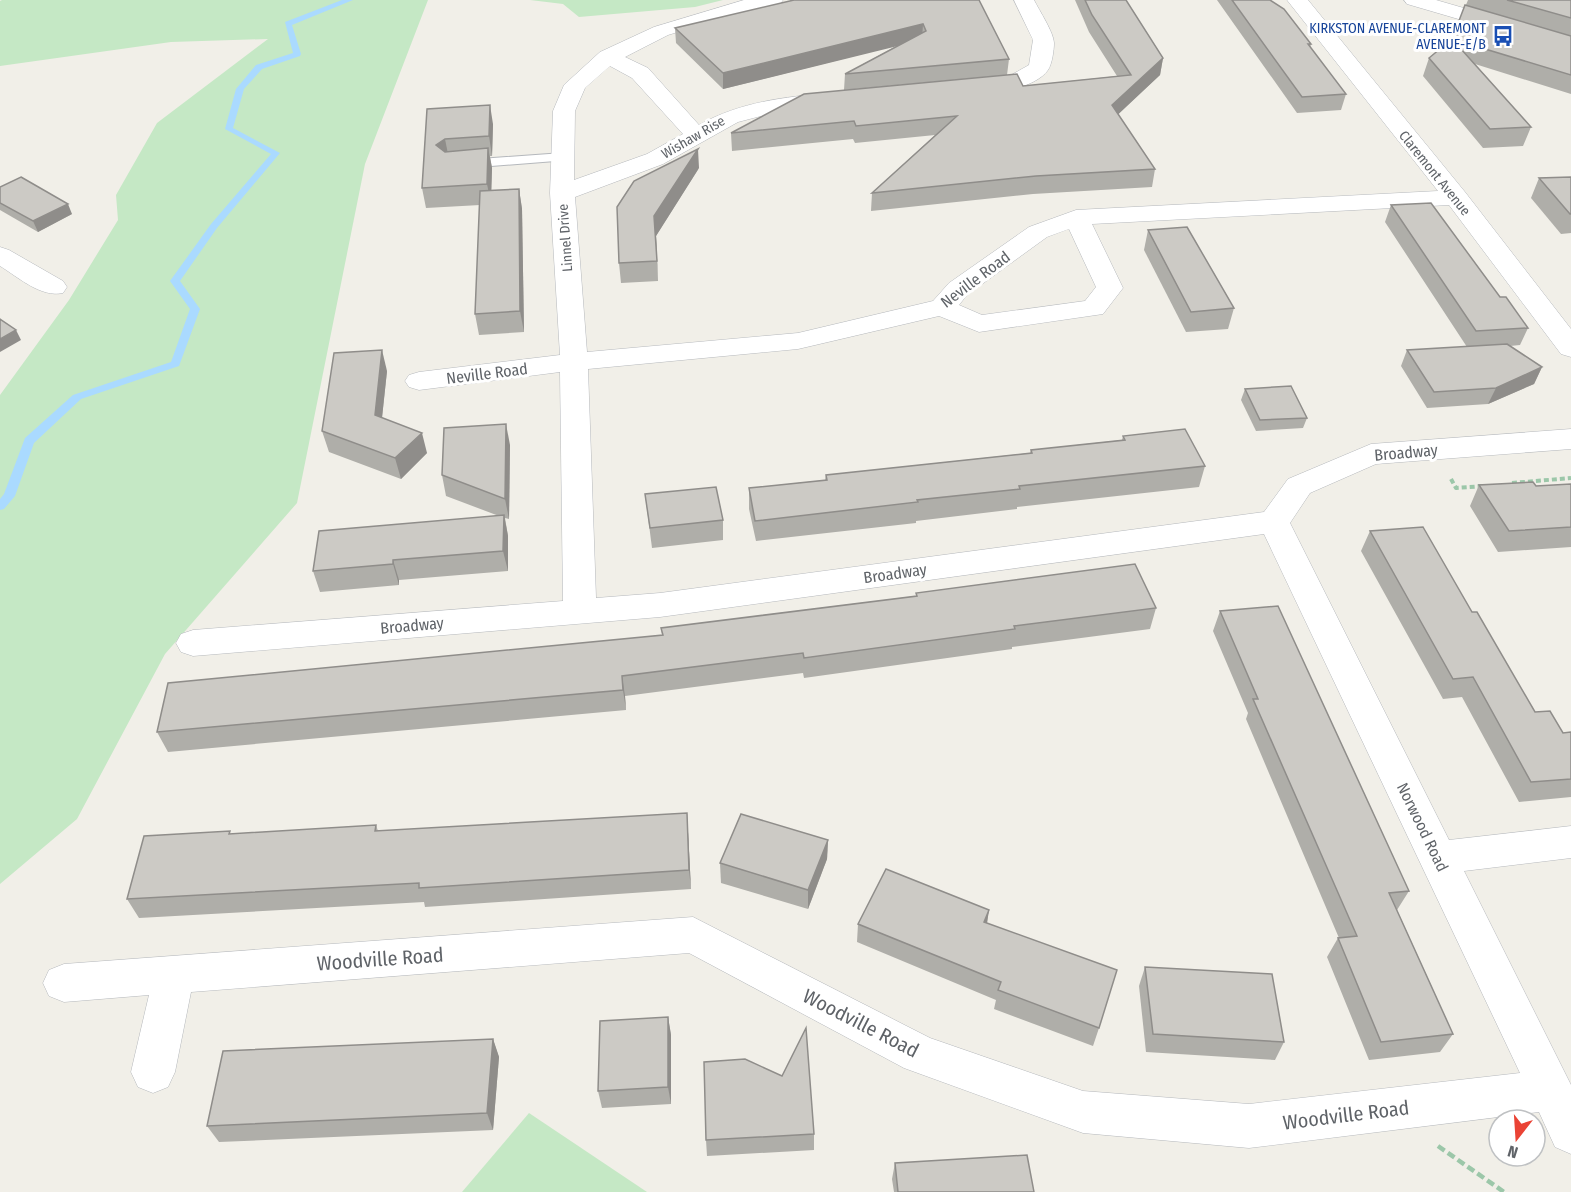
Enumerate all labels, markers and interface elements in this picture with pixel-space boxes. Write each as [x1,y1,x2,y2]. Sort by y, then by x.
place label: KIRKSTON AVENUE-CLAREMONT AVENUE-E/B [1309,20,1487,53]
bus stop icon: KIRKSTON AVENUE-CLAREMONT AVENUE-E/B [1491,24,1515,48]
street label: Wishaw Rise [658,112,728,162]
street label: Claremont Avenue [1395,127,1474,219]
street label: Linnel Drive [555,203,576,272]
street label: Neville Road [937,247,1014,312]
street label: Neville Road [445,359,529,388]
street label: Broadway [1374,440,1439,465]
street label: Broadway [862,560,929,587]
street label: Broadway [380,613,445,638]
street label: Norwood Road [1393,780,1452,875]
street label: Woodville Road [316,943,444,975]
street label: Woodville Road [799,983,923,1063]
street label: Woodville Road [1282,1095,1410,1135]
north arrow [1487,1108,1547,1168]
text: N [1505,1141,1520,1162]

